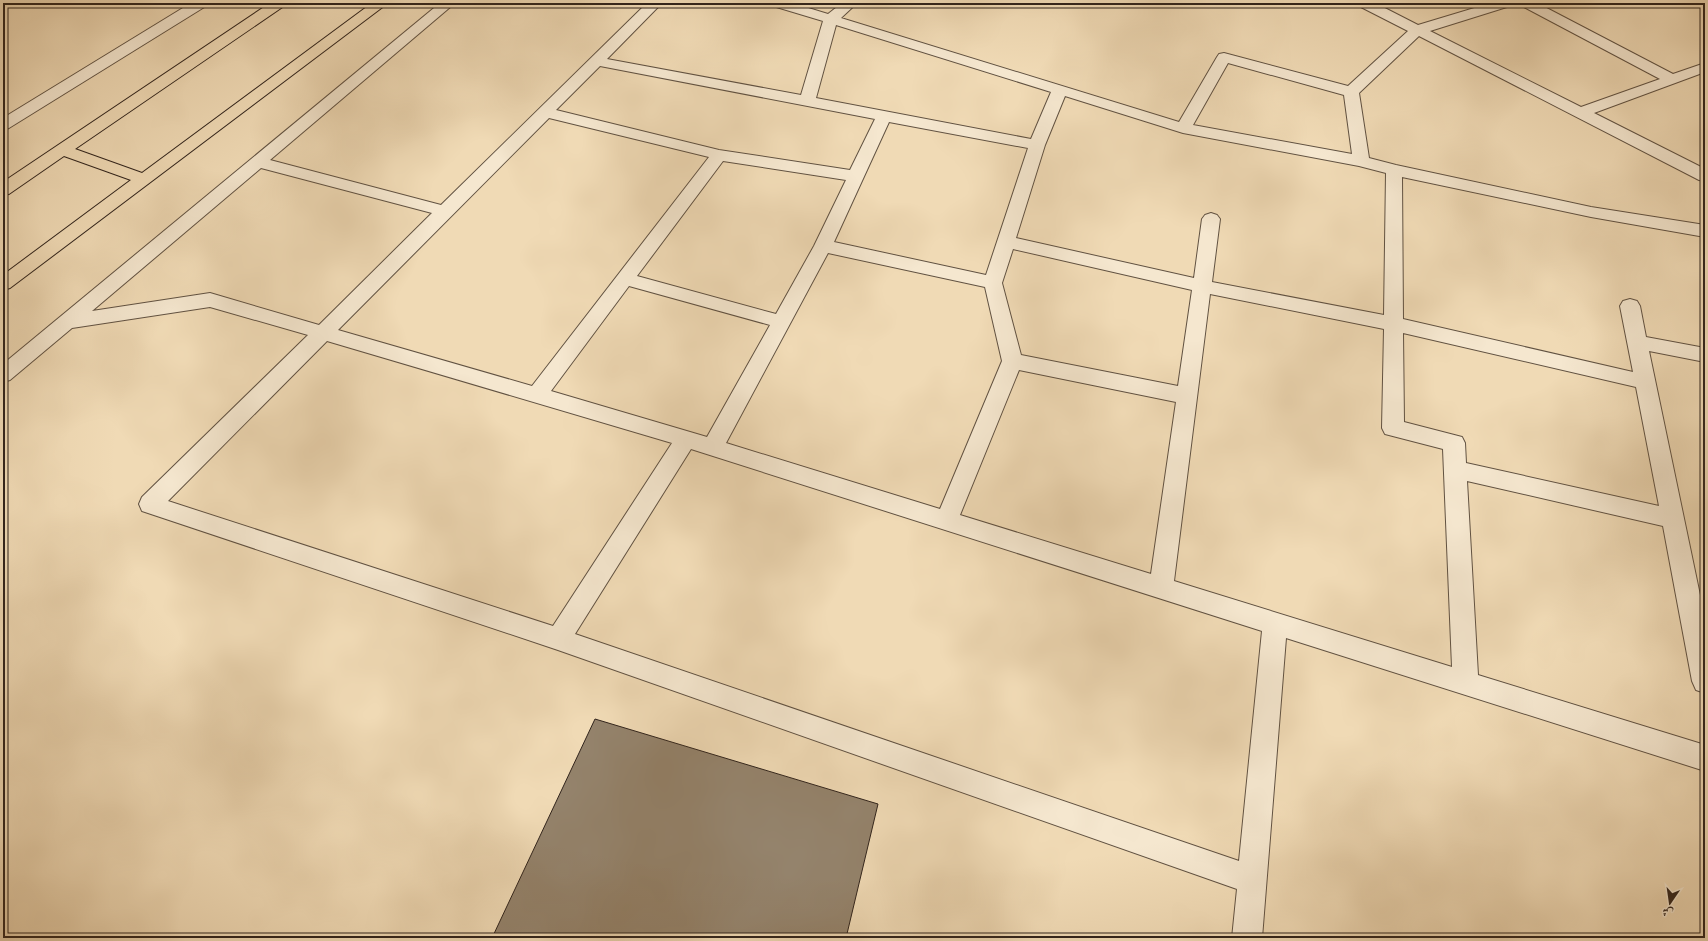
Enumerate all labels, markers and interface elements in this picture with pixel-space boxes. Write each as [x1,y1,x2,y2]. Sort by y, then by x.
north arrow [1650,883,1690,923]
text: ش [1661,903,1675,921]

